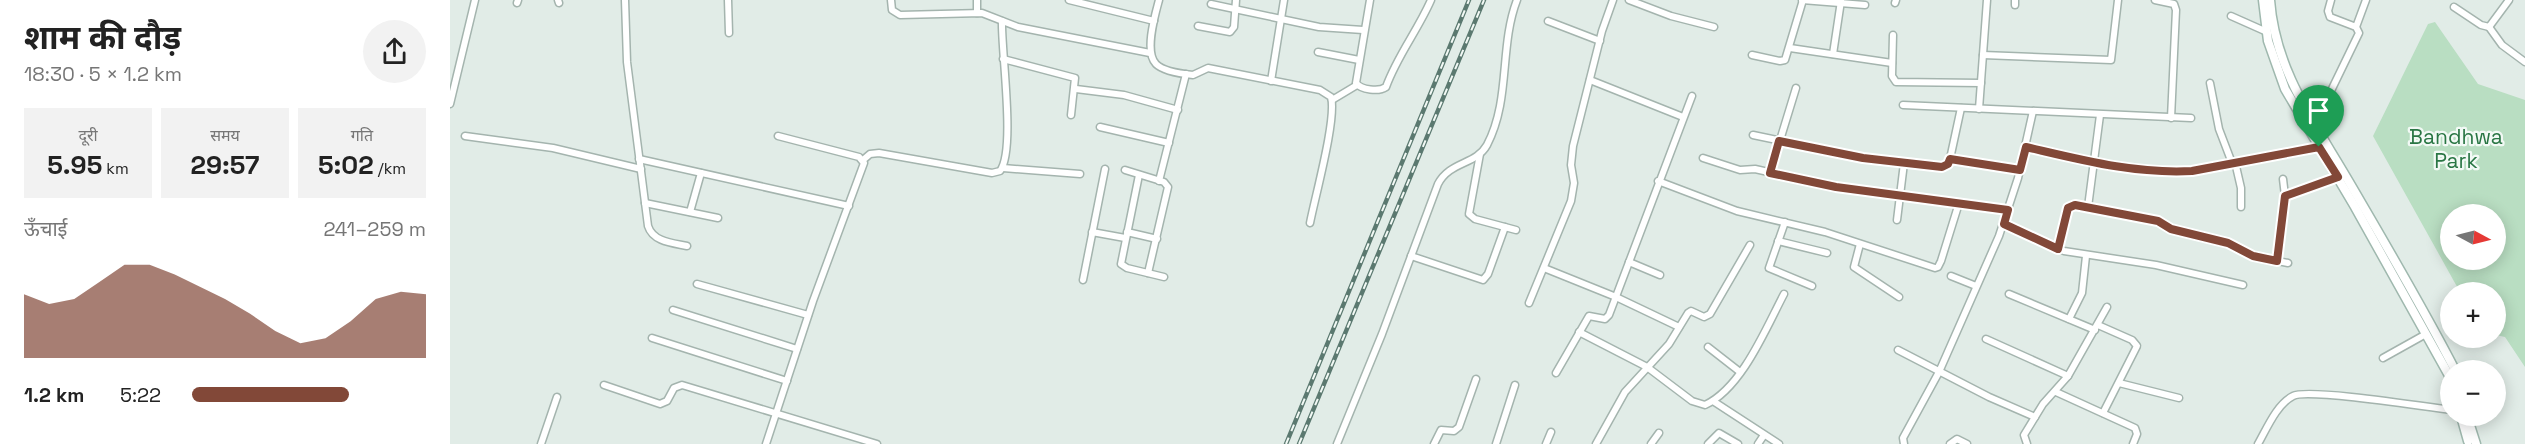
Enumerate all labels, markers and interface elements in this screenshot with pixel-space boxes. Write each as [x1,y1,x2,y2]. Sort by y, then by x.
text: शाम की दौड़ [24,17,181,59]
button: share [363,20,426,83]
text: 18:30 · 5 × 1.2 km [24,61,182,87]
pin [2293,85,2344,147]
icon: arrive [2302,94,2335,127]
park label: Bandhwa Park [2409,123,2503,174]
text: दूरी [78,125,98,146]
text: समय [210,125,240,146]
text: गति [351,125,373,146]
text: 5.95 [47,148,102,182]
text: 29:57 [191,148,259,182]
text: 5:02 [318,148,374,182]
text: km [102,158,129,179]
text: /km [374,158,406,179]
north arrow [2440,204,2506,270]
map controls [2440,204,2506,426]
text: ऊँचाई [24,216,67,242]
text: 241–259 m [323,216,426,242]
button: + [2440,282,2506,348]
button: − [2440,360,2506,426]
text: 1.2 km [24,382,84,408]
text: 5:22 [120,382,161,408]

